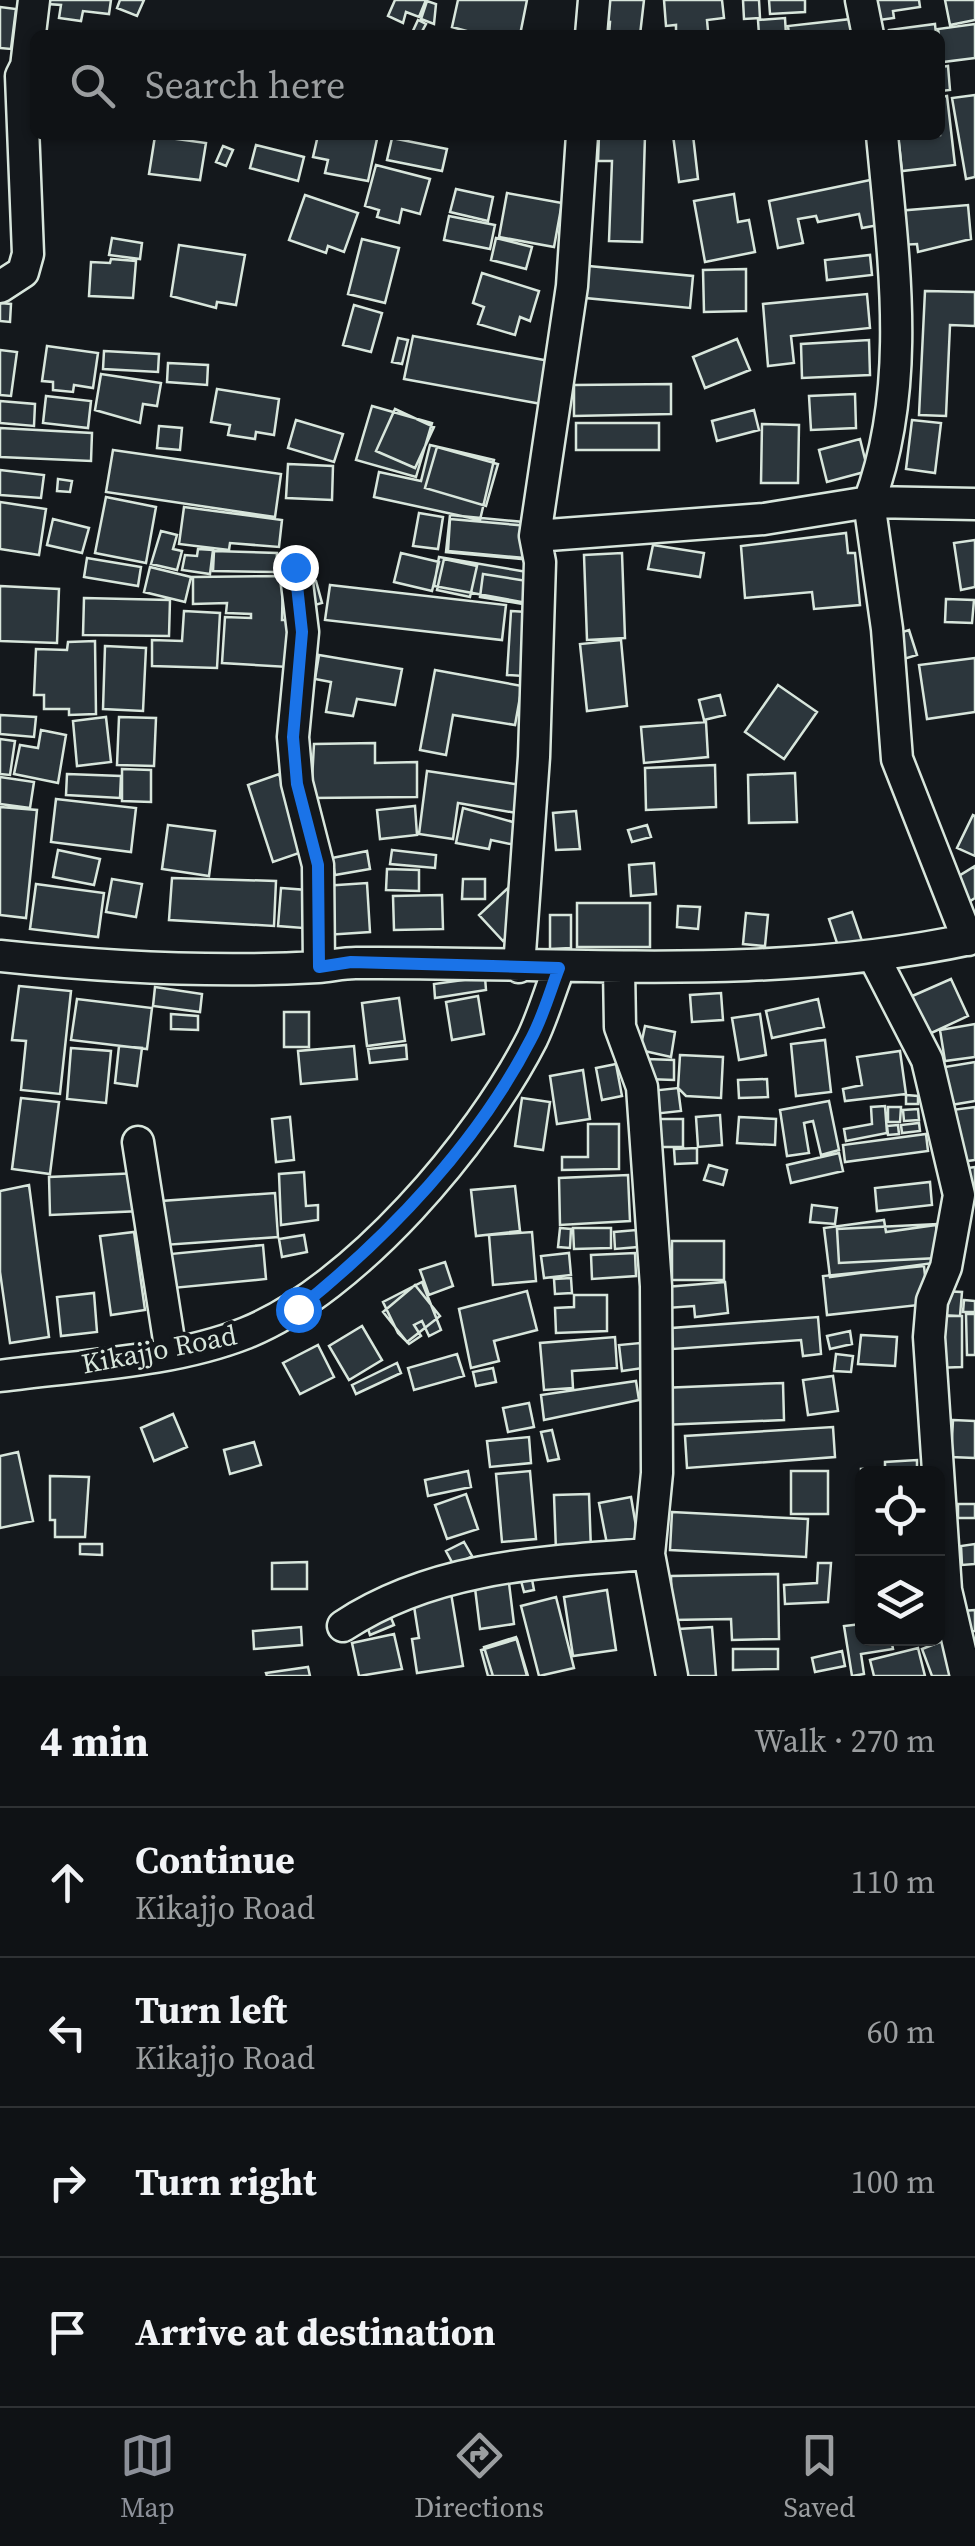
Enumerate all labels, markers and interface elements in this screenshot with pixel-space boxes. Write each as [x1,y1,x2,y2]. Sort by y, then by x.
search box [30,30,945,140]
icon: search [65,58,120,113]
text: Search here [145,59,345,111]
route end [273,545,319,591]
route start [276,1287,322,1333]
street label: Kikajjo Road [78,1315,240,1383]
map controls [855,1466,945,1646]
button: locate [855,1466,945,1556]
button: layers [855,1556,945,1646]
text: 4 min [40,1712,149,1770]
text: Walk · 270 m [754,1719,935,1763]
text: Continue [135,1834,295,1886]
icon: ahead [40,1855,95,1910]
text: 110 m [851,1860,935,1904]
text: Kikajjo Road [135,1886,315,1930]
text: Turn left [135,1984,287,2036]
icon: left [40,2005,95,2060]
text: 60 m [867,2010,935,2054]
text: Kikajjo Road [135,2036,315,2080]
icon: right [40,2155,95,2210]
text: Turn right [135,2156,317,2208]
text: 100 m [851,2160,935,2204]
icon: arrive [40,2305,95,2360]
text: Arrive at destination [135,2306,496,2358]
tab: Map [120,2428,175,2526]
tab: Directions [414,2428,544,2526]
tab: Saved [783,2428,855,2526]

